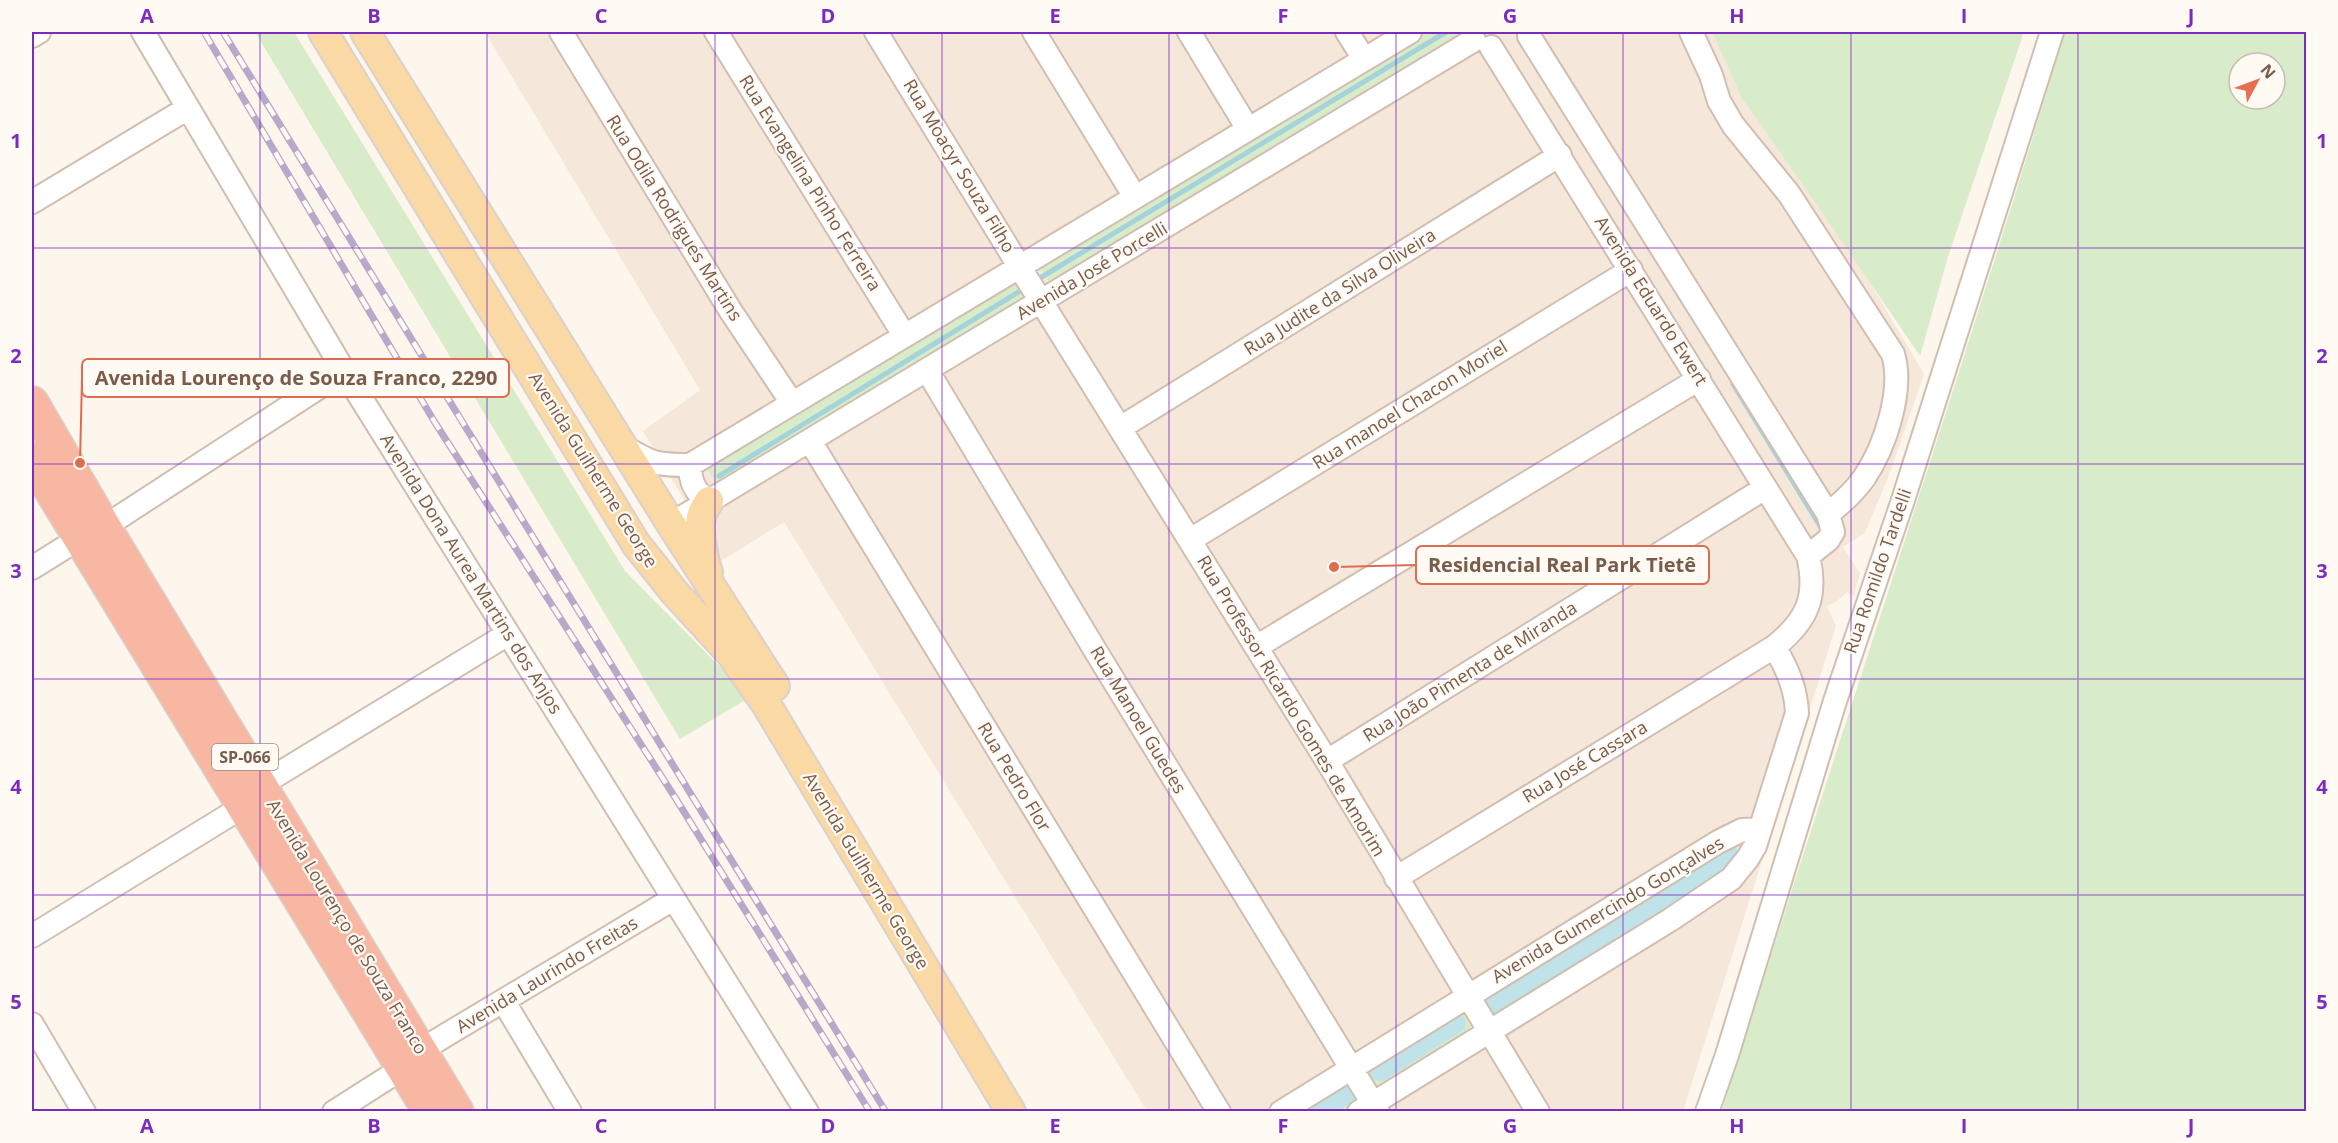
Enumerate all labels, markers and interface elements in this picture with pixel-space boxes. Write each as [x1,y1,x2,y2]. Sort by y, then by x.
text: A [140,2,154,29]
text: B [367,2,381,29]
text: C [595,2,608,29]
text: D [821,2,835,29]
text: E [1049,2,1061,29]
text: F [1278,2,1288,29]
text: G [1503,2,1517,29]
text: H [1729,2,1745,29]
text: I [1961,2,1967,29]
text: J [2186,2,2194,29]
north arrow [2227,51,2287,111]
text: N [2256,59,2281,83]
street label: Rua Evangelina Pinho Ferreira [734,70,887,295]
street label: Rua Moacyr Souza Filho [898,74,1021,257]
street label: Rua Odila Rodrigues Martins [601,110,748,325]
text: 1 [10,127,22,154]
text: 1 [2316,127,2328,154]
street label: Avenida Eduardo Ewert [1590,211,1714,390]
street label: Avenida José Porcelli [1012,216,1171,325]
street label: Rua Judite da Silva Oliveira [1239,222,1440,360]
street label: Rua manoel Chacon Moriel [1307,334,1512,474]
text: 2 [10,342,22,369]
text: 2 [2316,342,2328,369]
callout: Avenida Lourenço de Souza Franco, 2290 [82,359,509,397]
text: Avenida Lourenço de Souza Franco, 2290 [95,364,497,391]
street label: Avenida Guilherme George [524,367,664,572]
street label: Avenida Dona Aurea Martins dos Anjos [375,429,568,718]
street label: Rua Romildo Tardelli [1838,485,1917,656]
callout: Residencial Real Park Tietê [1416,546,1709,584]
street label: Rua Professor Ricardo Gomes de Amorim [1192,550,1392,861]
text: Residencial Real Park Tietê [1428,551,1696,578]
text: 3 [10,557,22,584]
text: 3 [2316,557,2328,584]
street label: Rua João Pimenta de Miranda [1358,595,1581,747]
street label: Rua Manoel Guedes [1085,641,1192,798]
street label: Rua José Cassara [1518,714,1651,808]
street label: Rua Pedro Flor [973,717,1057,836]
road number: SP-066 [212,744,278,770]
street label: Avenida Guilherme George [798,767,935,974]
text: 4 [10,773,22,800]
text: 4 [2316,773,2328,800]
street label: Avenida Lourenço de Souza Franco [262,795,434,1058]
street label: Avenida Gumercindo Gonçalves [1487,830,1728,988]
street label: Avenida Laurindo Freitas [451,910,642,1038]
text: 5 [10,988,22,1015]
text: 5 [2316,988,2328,1015]
text: A [140,1112,154,1139]
text: B [367,1112,381,1139]
text: C [595,1112,608,1139]
text: D [821,1112,835,1139]
text: E [1049,1112,1061,1139]
text: F [1278,1112,1288,1139]
text: G [1503,1112,1517,1139]
text: H [1729,1112,1745,1139]
text: I [1961,1112,1967,1139]
text: J [2186,1112,2194,1139]

